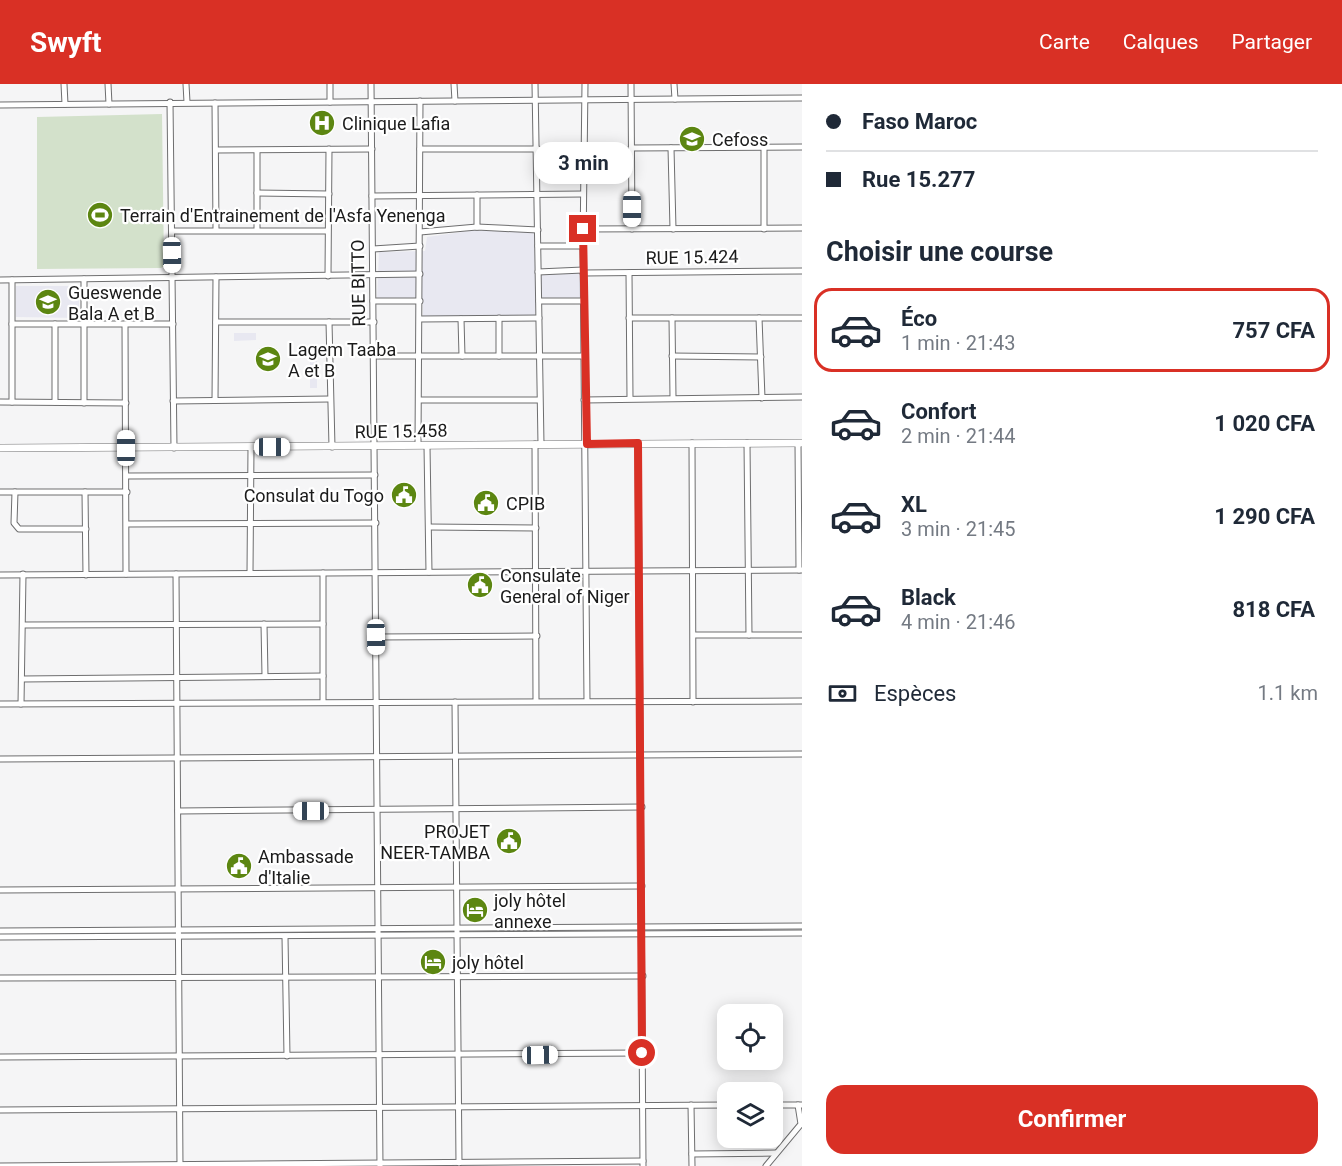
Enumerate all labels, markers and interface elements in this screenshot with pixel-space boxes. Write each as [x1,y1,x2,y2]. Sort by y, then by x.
text: Swyft [30,26,102,59]
text: Carte [1039,30,1090,54]
text: Calques [1123,30,1198,54]
text: Partager [1231,30,1312,54]
hospital icon: Clinique Lafia [307,108,337,138]
text: Faso Maroc [862,109,977,134]
place label: Clinique Lafia [342,113,450,134]
school or university icon: Cefoss [677,124,707,154]
place label: Cefoss [712,129,768,150]
callout: 3 min [534,142,632,184]
text: 3 min [558,151,609,175]
text: Rue 15.277 [862,167,975,192]
car [623,191,641,227]
sports icon: Terrain d'Entrainement de l'Asfa Yenenga [85,200,115,230]
place label: Terrain d'Entrainement de l'Asfa Yenenga [120,205,446,226]
route end [569,215,596,242]
text: Choisir une course [826,236,1053,268]
car [163,237,181,273]
street label: RUE BITTO [347,239,369,327]
street label: RUE 15.424 [645,246,739,268]
place label: Gueswende Bala A et B [68,282,162,324]
school or university icon: Gueswende Bala A et B [33,287,63,317]
icon: car [829,303,883,357]
text: Éco [901,306,937,331]
text: 757 CFA [1232,318,1315,343]
text: 1 min · 21:43 [901,331,1016,355]
place label: Lagem Taaba A et B [288,339,396,381]
school or university icon: Lagem Taaba A et B [253,344,283,374]
icon: car [829,396,883,450]
text: Confort [901,399,976,424]
text: 1 020 CFA [1214,411,1315,436]
street label: RUE 15.458 [354,420,448,442]
text: 2 min · 21:44 [901,424,1016,448]
car [117,430,135,466]
car [254,438,290,456]
public building icon: Consulat du Togo [389,480,419,510]
place label: Consulat du Togo [244,485,384,506]
public building icon: CPIB [471,488,501,518]
icon: car [829,489,883,543]
text: XL [901,492,927,517]
place label: CPIB [506,493,545,514]
text: 1 290 CFA [1214,504,1315,529]
text: 3 min · 21:45 [901,517,1016,541]
place label: Consulate General of Niger [500,565,630,607]
public building icon: Consulate General of Niger [465,570,495,600]
icon: car [829,582,883,636]
text: Black [901,585,956,610]
text: 818 CFA [1232,597,1315,622]
text: 4 min · 21:46 [901,610,1016,634]
car [367,619,385,655]
icon: cash [826,677,859,710]
text: Espèces [874,681,956,706]
text: 1.1 km [1258,681,1318,705]
car [293,802,329,820]
place label: PROJET NEER-TAMBA [380,821,490,863]
public building icon: PROJET NEER-TAMBA [494,826,524,856]
place label: Ambassade d'Italie [258,846,354,888]
public building icon: Ambassade d'Italie [224,851,254,881]
place label: joly hôtel annexe [493,890,566,932]
hotel icon: joly hôtel annexe [460,895,490,925]
hotel icon: joly hôtel [418,947,448,977]
place label: joly hôtel [451,952,524,973]
map controls [717,1004,783,1148]
button: locate [717,1004,783,1070]
route start [628,1039,655,1066]
car [522,1046,558,1064]
button: layers [717,1082,783,1148]
button: Confirmer [826,1085,1318,1154]

